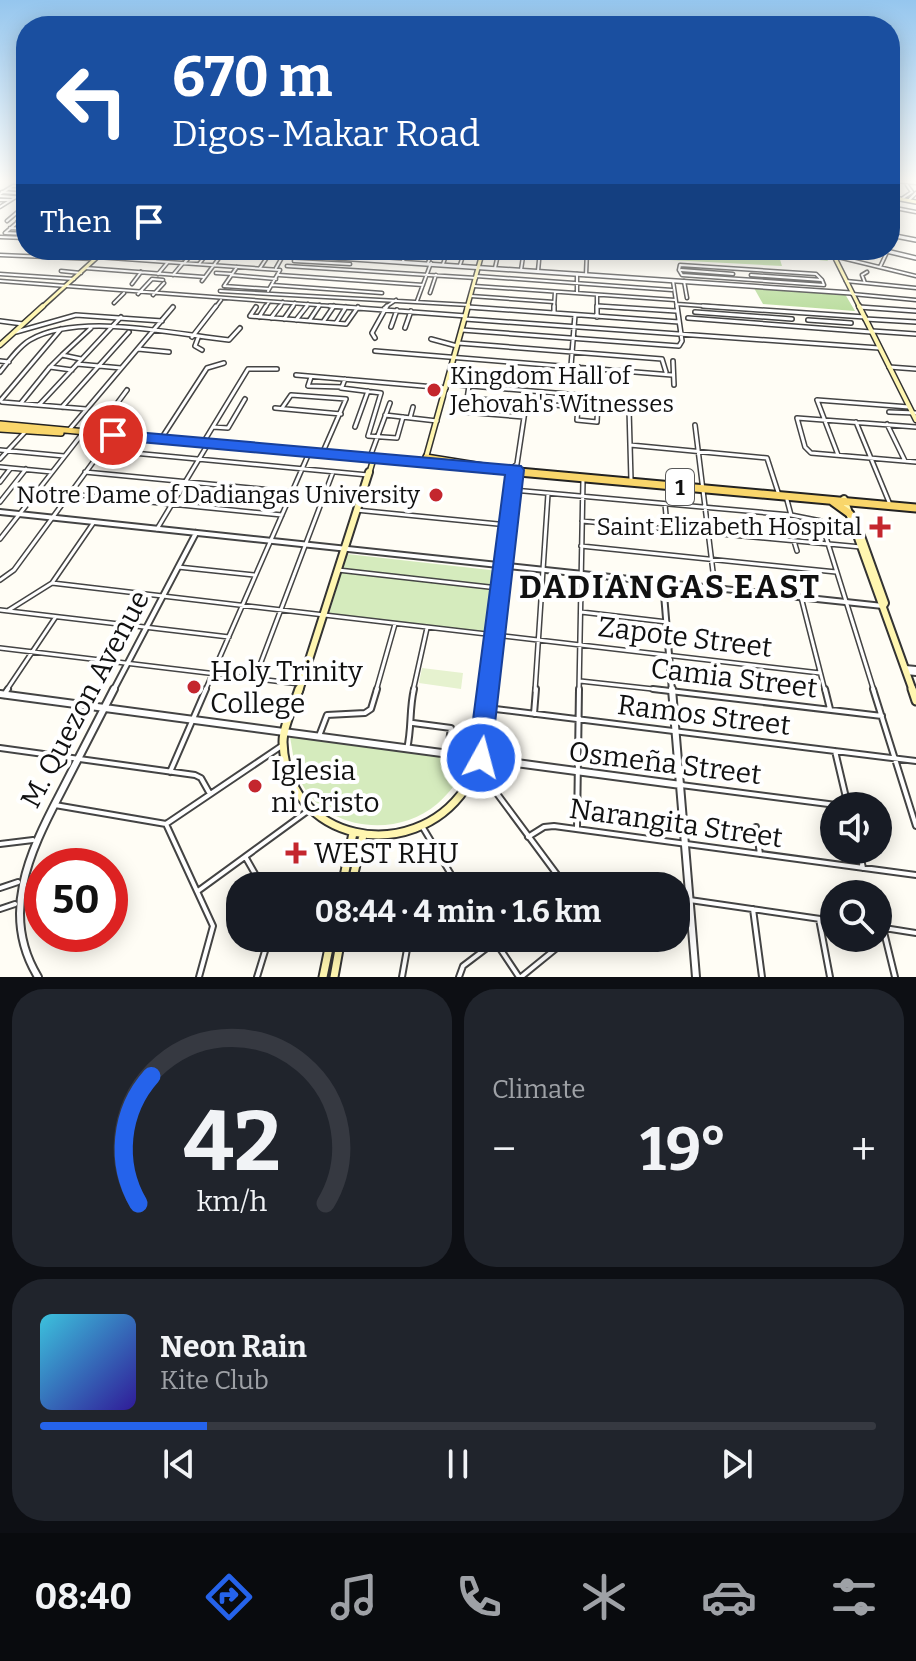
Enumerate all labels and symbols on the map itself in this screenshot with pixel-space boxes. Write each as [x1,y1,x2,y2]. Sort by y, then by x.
place label: Kingdom Hall of Jehovah's Witnesses [449,362,674,418]
marker: Kingdom Hall of Jehovah's Witnesses [425,381,443,399]
pin [79,401,147,469]
road number: 1 [666,469,694,505]
place label: Notre Dame of Dadiangas University [16,481,420,509]
marker: Notre Dame of Dadiangas University [427,486,445,504]
place label: Saint Elizabeth Hospital [596,513,862,541]
marker: Saint Elizabeth Hospital [869,516,891,538]
district label: DADIANGAS EAST [519,568,821,606]
street label: M. Quezon Avenue [14,585,156,813]
street label: Zapote Street [596,610,774,664]
street label: Camia Street [649,651,819,705]
place label: Holy Trinity College [210,655,363,720]
marker: Holy Trinity College [185,678,203,696]
street label: Ramos Street [616,688,792,742]
position arrow [439,716,523,800]
street label: Osmeña Street [567,735,763,791]
place label: Iglesia ni Cristo [271,754,380,819]
marker: Iglesia ni Cristo [246,777,264,795]
street label: Narangita Street [567,792,785,854]
place label: WEST RHU [314,837,459,870]
marker: WEST RHU [285,842,307,864]
speed limit sign: 50 [24,848,128,952]

